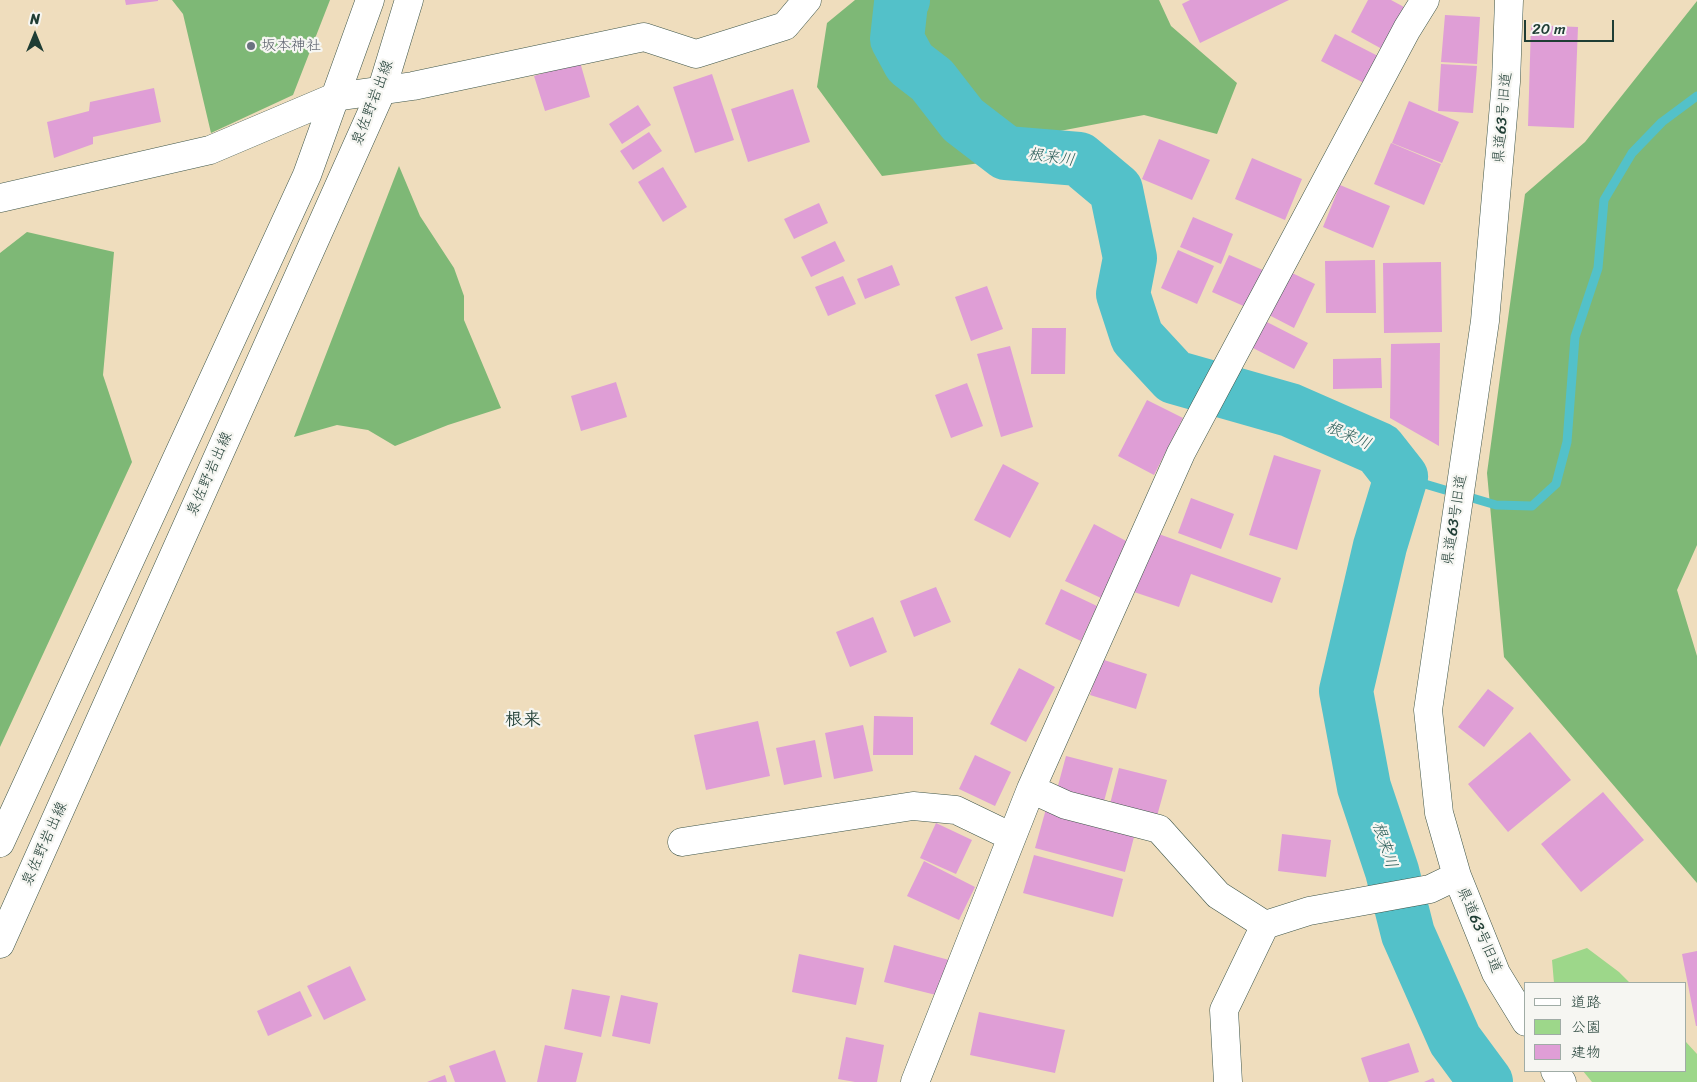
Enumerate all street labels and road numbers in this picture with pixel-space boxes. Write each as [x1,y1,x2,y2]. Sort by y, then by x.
street label: 泉佐野岩出線 [348,58,398,148]
street label: 県道63号旧道 [1490,72,1516,164]
street label: 泉佐野岩出線 [183,429,237,519]
street label: 県道63号旧道 [1439,473,1471,567]
street label: 泉佐野岩出線 [18,799,72,889]
street label: 県道63号旧道 [1453,884,1505,976]

